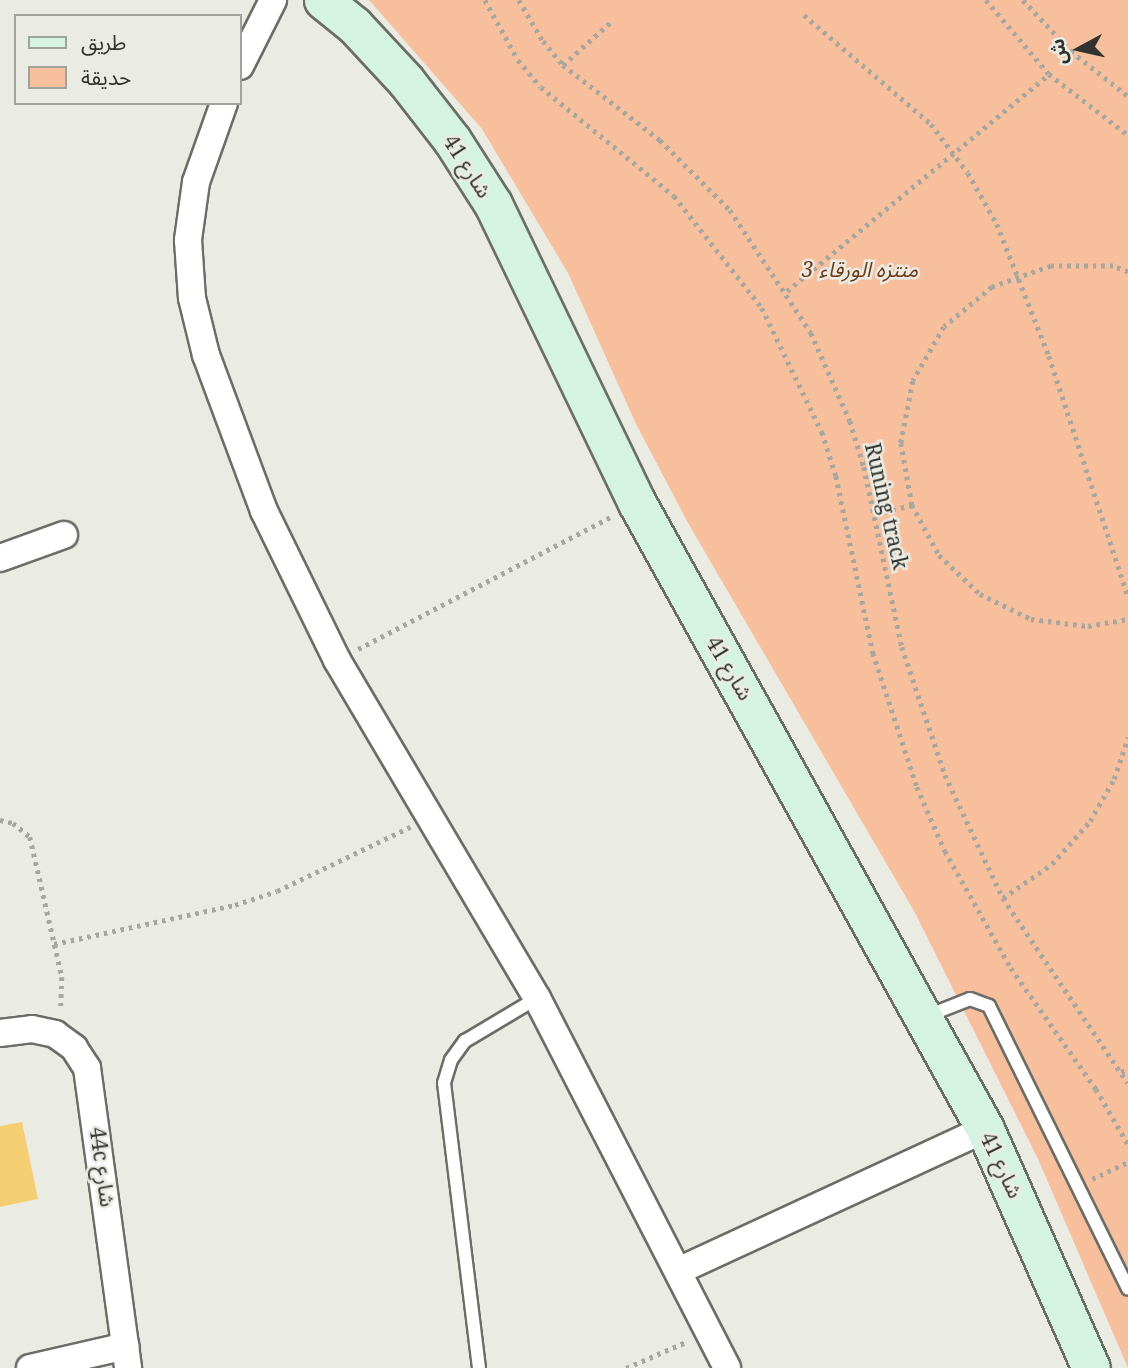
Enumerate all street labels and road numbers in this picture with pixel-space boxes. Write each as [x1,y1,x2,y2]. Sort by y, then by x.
street label: شارع 41 [438,130,498,202]
street label: Runing track [860,440,914,572]
street label: شارع 41 [701,632,759,704]
street label: 44c شارع [85,1126,121,1208]
street label: شارع 41 [975,1128,1029,1202]

